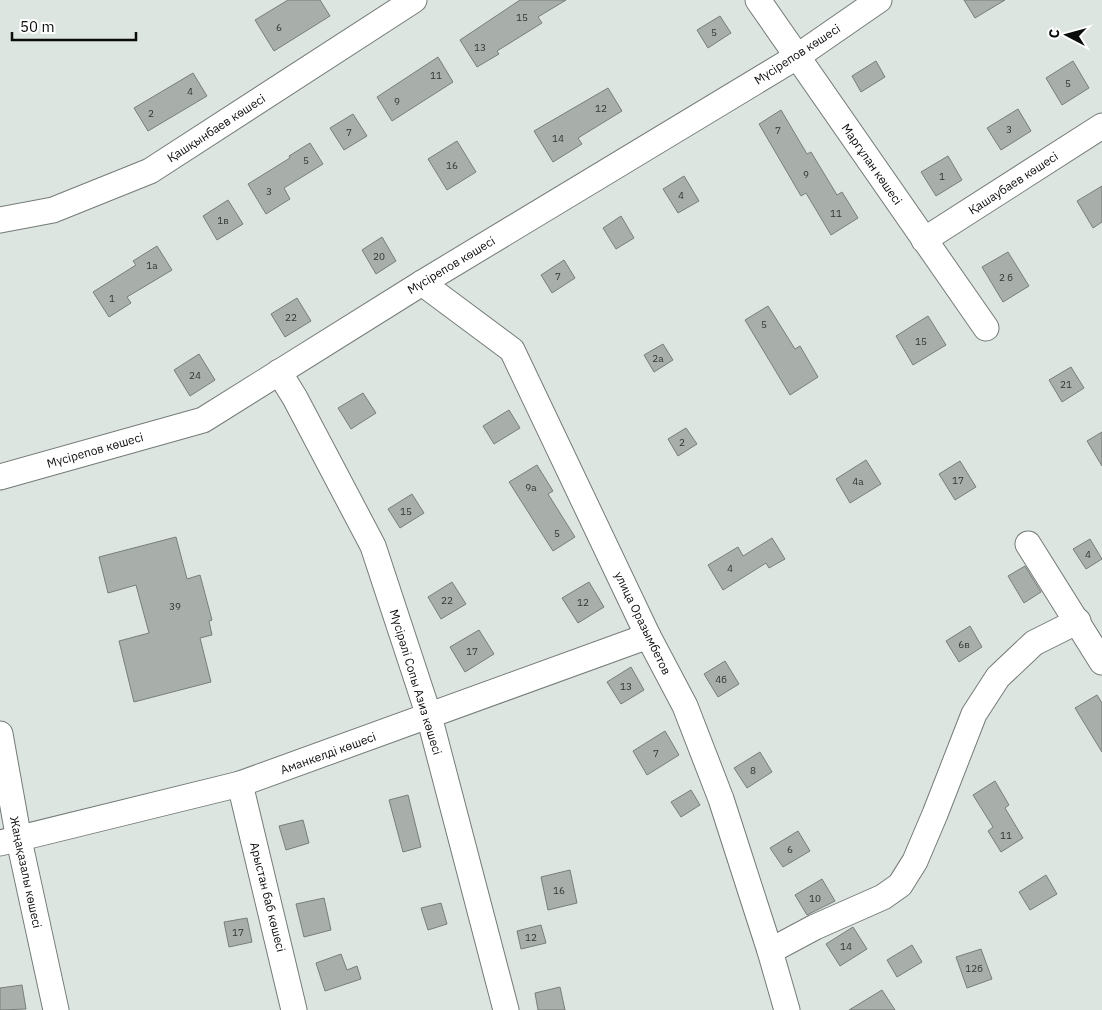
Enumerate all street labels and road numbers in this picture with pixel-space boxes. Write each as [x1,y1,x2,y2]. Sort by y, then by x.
street label: Мүсірепов көшесі [751,21,843,87]
street label: Қашқынбаев көшесі [164,91,268,165]
street label: Маргұлан көшесі [838,121,906,207]
street label: Қашаубаев көшесі [965,148,1061,218]
street label: Мүсірепов көшесі [404,233,498,297]
street label: Мүсірепов көшесі [45,429,145,471]
street label: улица Оразымбетов [611,569,675,677]
street label: Мүсірәлі Сопы Азиз көшесі [387,608,445,756]
street label: Аманкелді көшесі [278,729,378,777]
street label: Жаңақазалы көшесі [7,815,45,929]
street label: Арыстан баб көшесі [247,841,289,953]

